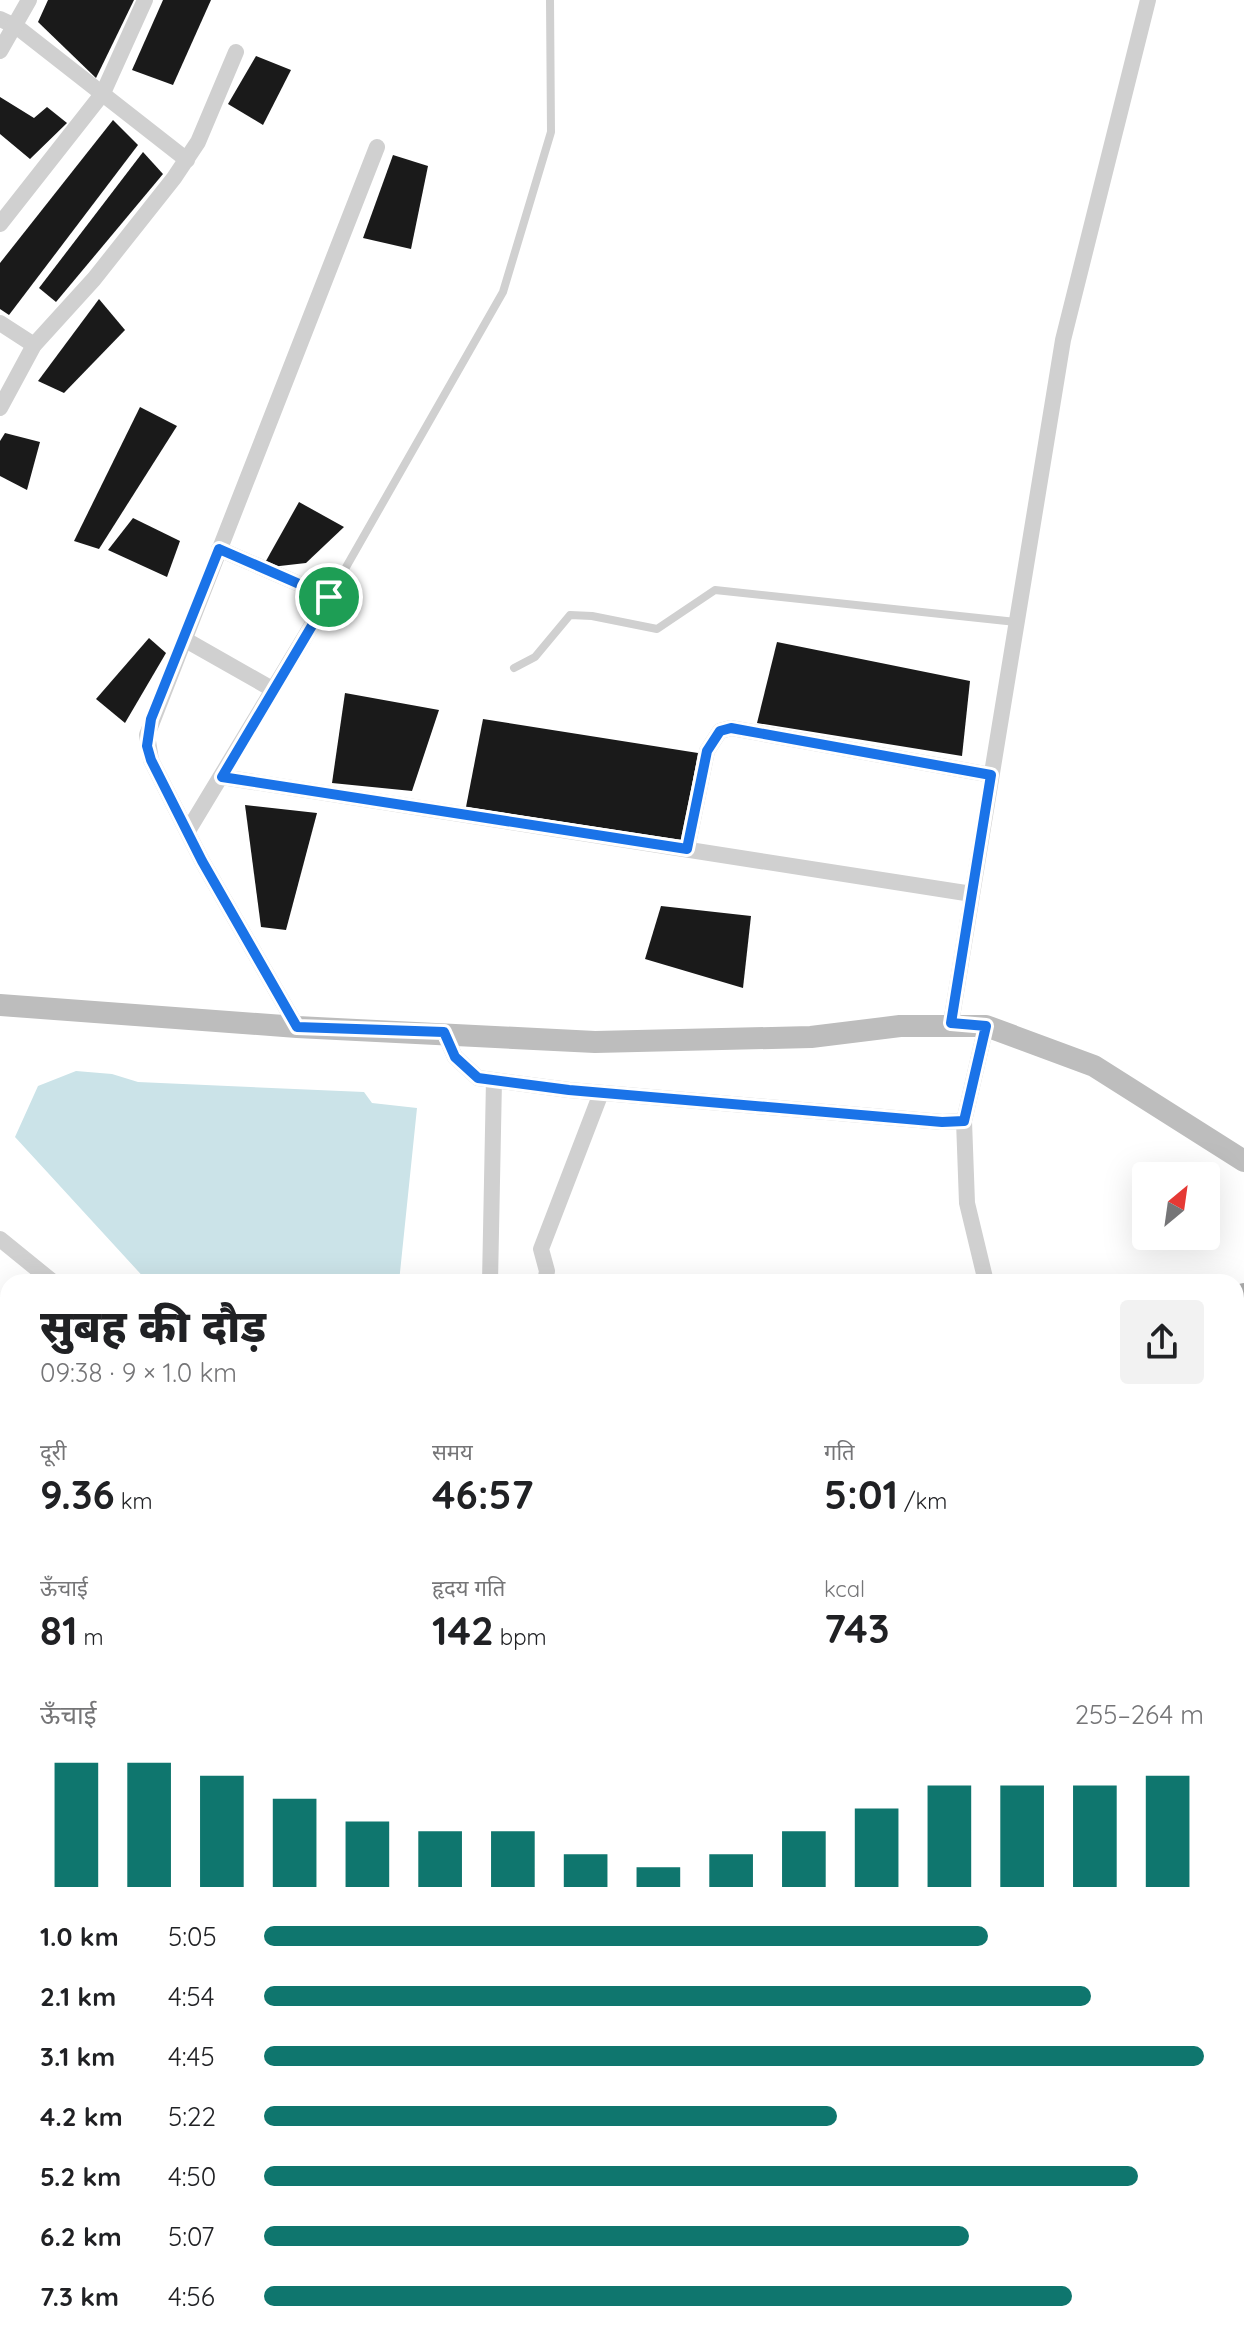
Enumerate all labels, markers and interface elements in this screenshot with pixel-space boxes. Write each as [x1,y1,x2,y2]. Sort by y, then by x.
pin [295,563,363,631]
icon: arrive [307,575,351,619]
north arrow [1132,1162,1220,1250]
map controls [1132,1162,1220,1250]
text: सुबह की दौड़ [40,1298,266,1353]
button: share [1120,1300,1204,1384]
text: 09:38 · 9 × 1.0 km [40,1356,237,1389]
text: दूरी [40,1438,66,1466]
text: समय [432,1438,473,1466]
text: गति [824,1438,855,1466]
text: 9.36 [40,1469,115,1519]
text: 46:57 [432,1469,534,1519]
text: 5:01 [824,1469,898,1519]
text: km [115,1487,153,1515]
text: /km [898,1487,947,1515]
text: ऊँचाई [40,1574,88,1602]
text: हृदय गति [432,1574,505,1602]
text: kcal [824,1575,865,1603]
text: 743 [824,1603,889,1653]
text: 81 [40,1605,77,1655]
text: 142 [432,1605,494,1655]
text: m [77,1623,104,1651]
text: bpm [494,1623,547,1651]
text: ऊँचाई [40,1698,96,1731]
text: 255–264 m [1075,1698,1204,1731]
text: 1.0 km [40,1920,119,1953]
text: 5:05 [168,1920,217,1953]
text: 2.1 km [40,1980,116,2013]
text: 4:54 [168,1980,214,2013]
text: 3.1 km [40,2040,115,2073]
text: 4:45 [168,2040,215,2073]
text: 4.2 km [40,2100,123,2133]
text: 5:22 [168,2100,216,2133]
text: 5.2 km [40,2160,121,2193]
text: 4:50 [168,2160,216,2193]
text: 6.2 km [40,2220,122,2253]
text: 5:07 [168,2220,214,2253]
text: 7.3 km [40,2280,119,2313]
text: 4:56 [168,2280,215,2313]

